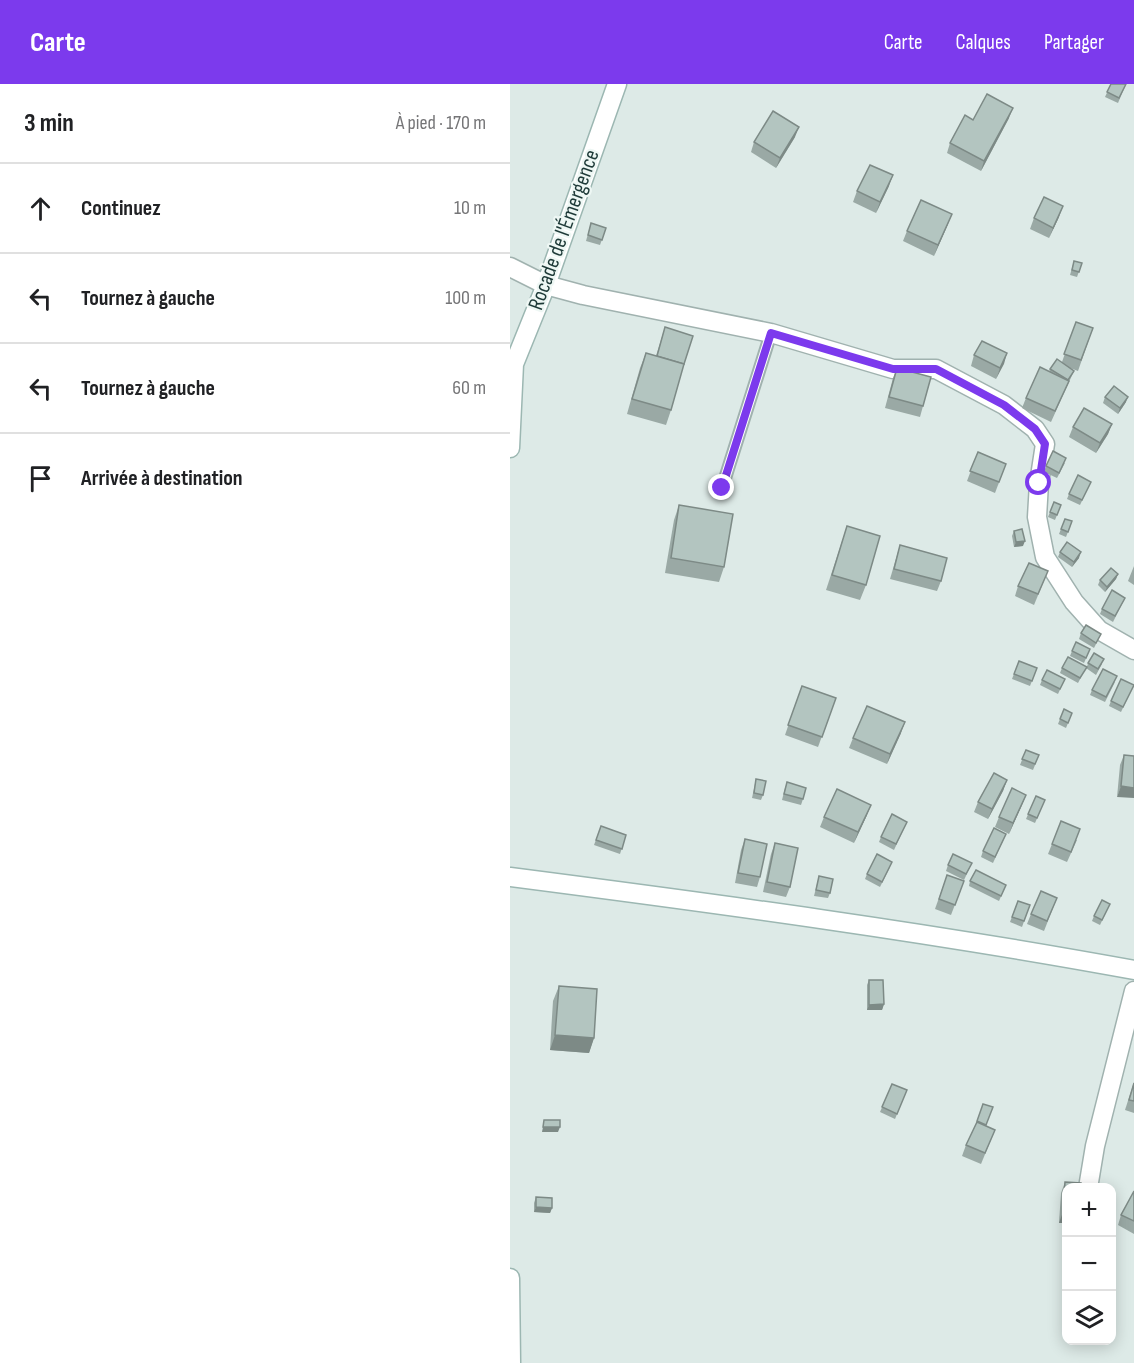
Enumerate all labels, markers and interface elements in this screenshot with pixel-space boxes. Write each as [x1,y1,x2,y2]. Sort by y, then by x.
text: Carte [30,26,86,59]
text: Carte [884,30,923,55]
text: Calques [956,30,1011,55]
text: Partager [1044,30,1104,55]
text: 3 min [24,108,74,139]
text: À pied · 170 m [396,111,486,135]
street label: Rocade de l'Émergence [522,146,606,314]
icon: ahead [24,192,57,225]
text: Continuez [81,195,161,222]
text: 10 m [454,196,486,220]
icon: left [24,282,57,315]
text: Tournez à gauche [81,285,215,312]
text: 100 m [445,286,486,310]
icon: left [24,372,57,405]
text: Tournez à gauche [81,375,215,402]
text: 60 m [452,376,486,400]
icon: arrive [24,462,57,495]
text: Arrivée à destination [81,465,243,492]
route start [1025,469,1051,495]
route end [708,474,734,500]
map controls [1062,1183,1116,1345]
button: + [1062,1183,1116,1237]
button: − [1062,1237,1116,1291]
button: layers [1062,1291,1116,1345]

